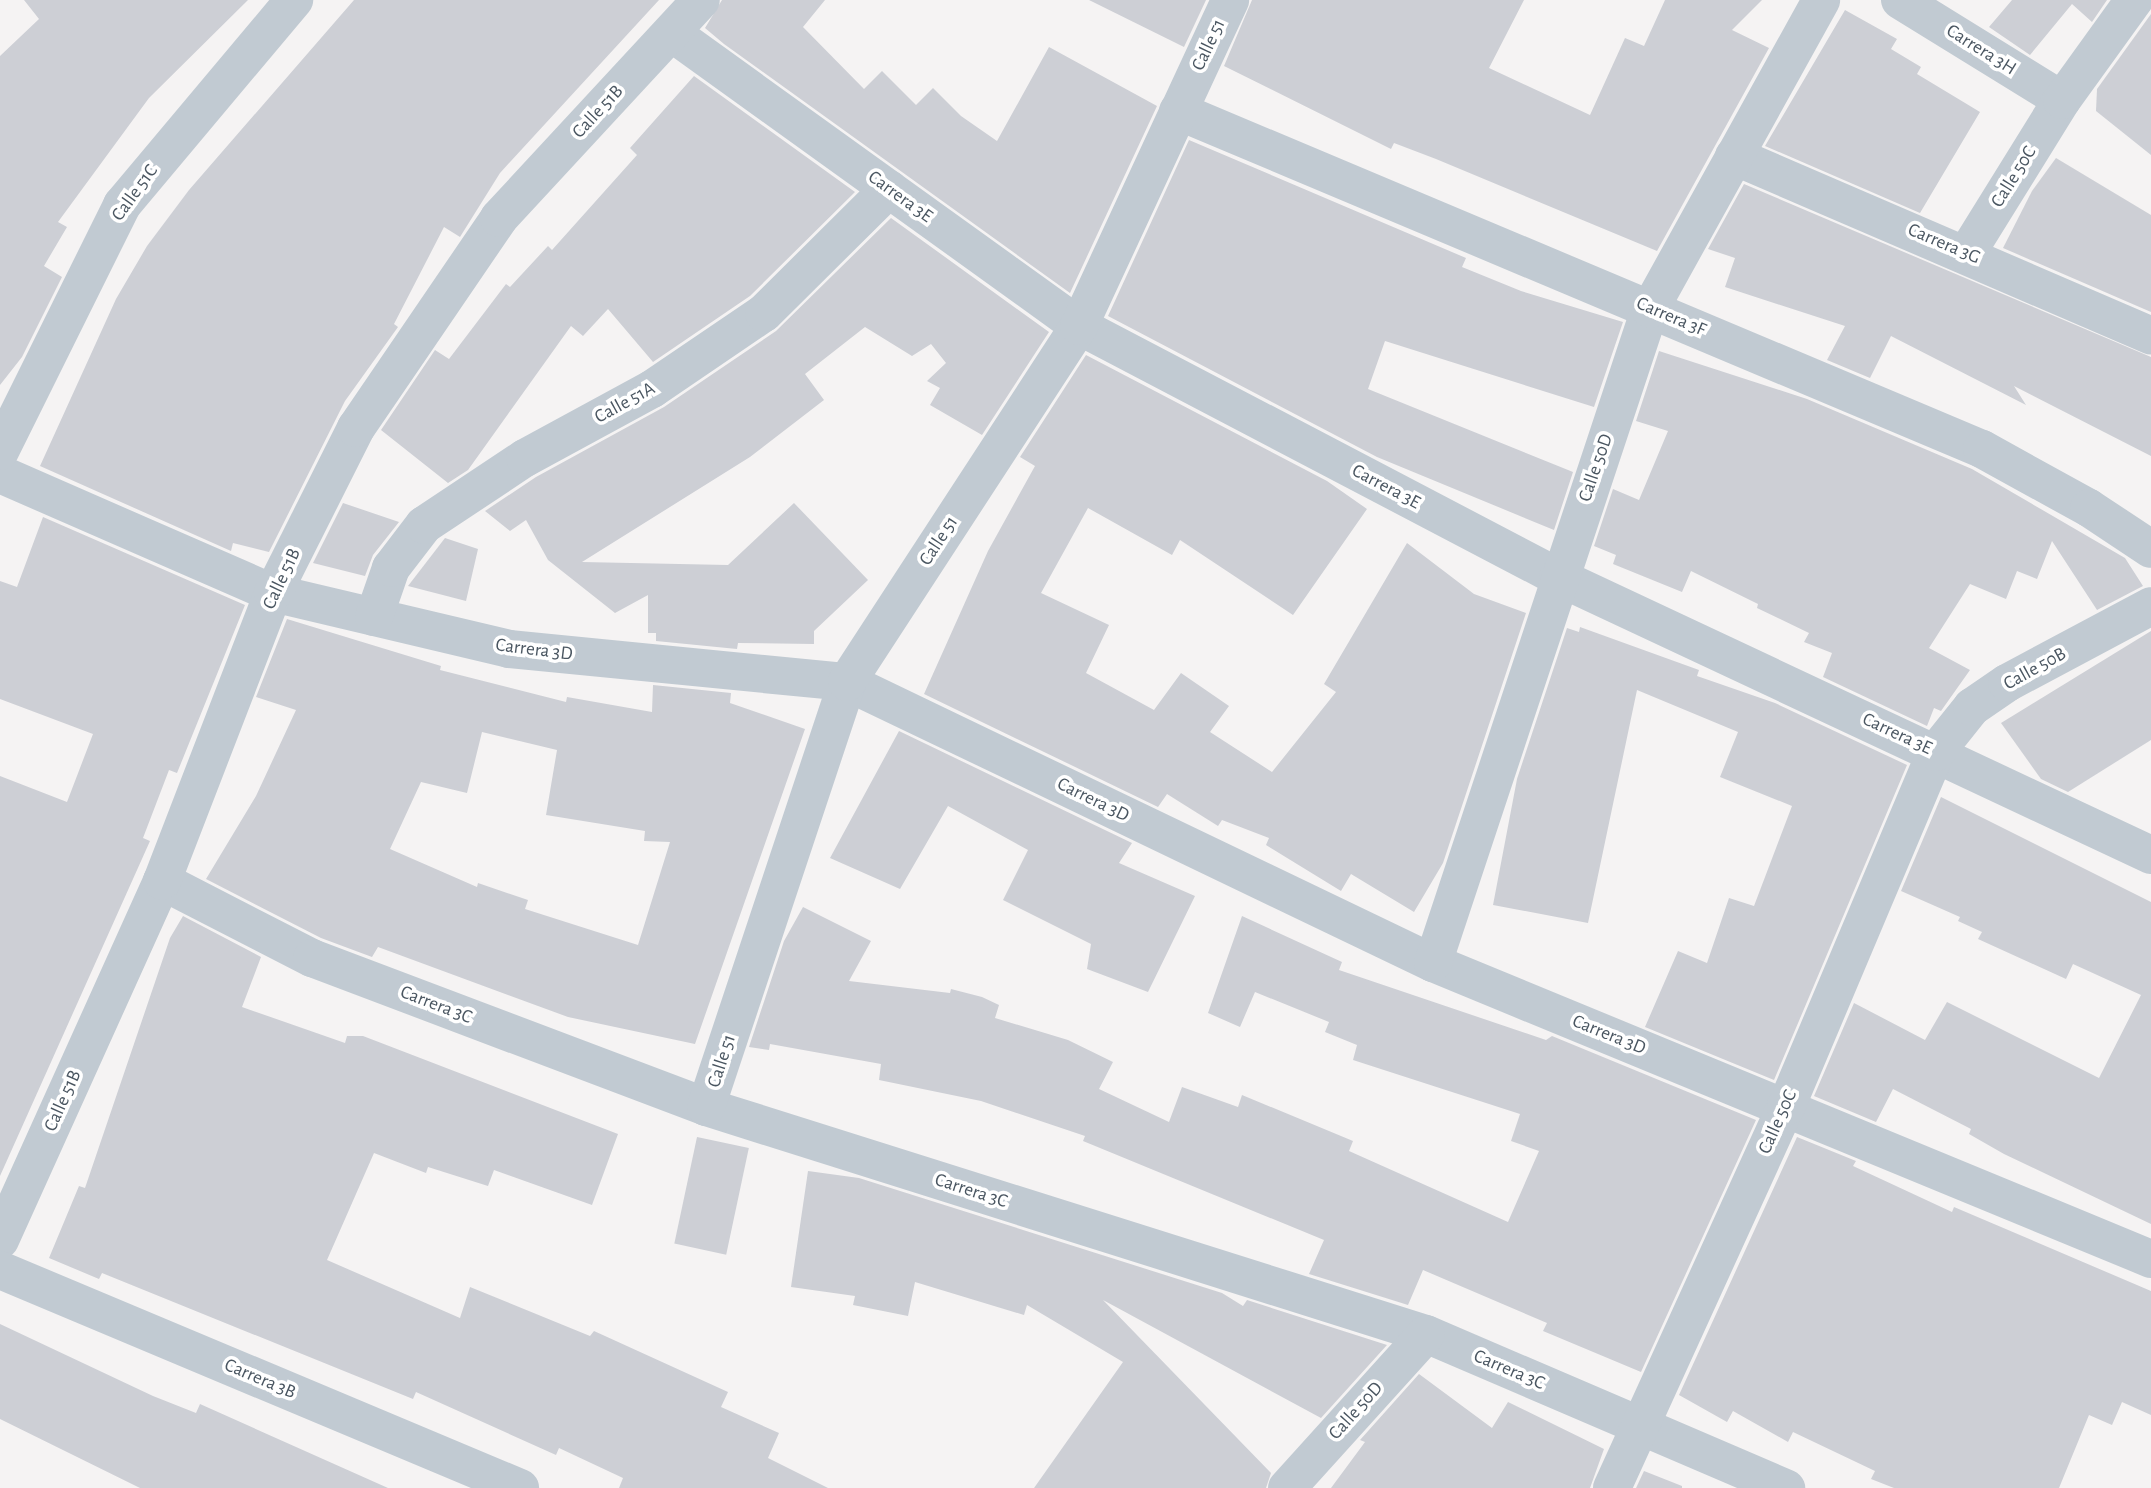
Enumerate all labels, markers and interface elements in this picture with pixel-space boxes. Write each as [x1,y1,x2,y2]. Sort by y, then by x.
street label: Calle 51 [1187,16,1231,74]
street label: Carrera 3H [1942,20,2020,80]
street label: Calle 51B [568,81,628,143]
street label: Calle 50C [1986,142,2042,212]
street label: Calle 51C [107,160,163,226]
street label: Carrera 3E [863,166,937,228]
street label: Carrera 3G [1904,219,1984,269]
street label: Carrera 3F [1633,292,1709,342]
street label: Calle 51A [591,377,659,429]
street label: Calle 50D [1574,431,1618,505]
street label: Carrera 3E [1348,459,1424,515]
street label: Calle 51 [915,512,963,570]
street label: Calle 51B [258,545,306,613]
street label: Carrera 3D [494,634,574,666]
street label: Calle 50B [2000,643,2070,695]
street label: Carrera 3E [1859,708,1935,760]
street label: Carrera 3D [1053,773,1133,827]
street label: Carrera 3C [397,981,475,1029]
street label: Carrera 3D [1569,1010,1649,1060]
street label: Calle 51 [703,1032,741,1090]
street label: Calle 51B [39,1067,87,1135]
street label: Calle 50C [1754,1086,1802,1158]
street label: Carrera 3C [932,1169,1010,1213]
street label: Carrera 3C [1470,1345,1548,1395]
street label: Carrera 3B [221,1354,299,1404]
street label: Calle 50D [1324,1377,1388,1445]

